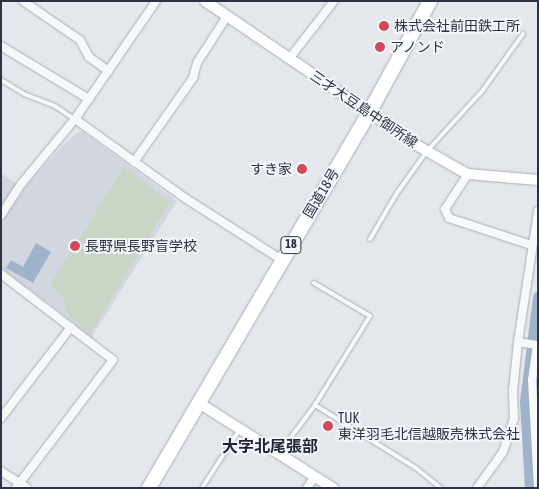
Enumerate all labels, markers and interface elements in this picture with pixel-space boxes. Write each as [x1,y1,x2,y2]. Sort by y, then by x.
place label: 株式会社前田鉄工所 [394,18,520,34]
marker: 株式会社前田鉄工所 [378,20,390,32]
place label: アノンド [390,39,446,55]
marker: アノンド [374,41,386,53]
street label: 三才大豆島中御所線 [307,67,421,151]
place label: すき家 [250,161,292,177]
marker: すき家 [296,163,308,175]
street label: 国道18号 [300,165,342,221]
road number: 18 [280,236,302,254]
place label: 長野県長野盲学校 [85,238,197,254]
marker: 長野県長野盲学校 [69,240,81,252]
place label: TUK 東洋羽毛北信越販売株式会社 [338,410,520,442]
marker: TUK 東洋羽毛北信越販売株式会社 [322,420,334,432]
district label: 大字北尾張部 [222,436,318,456]

